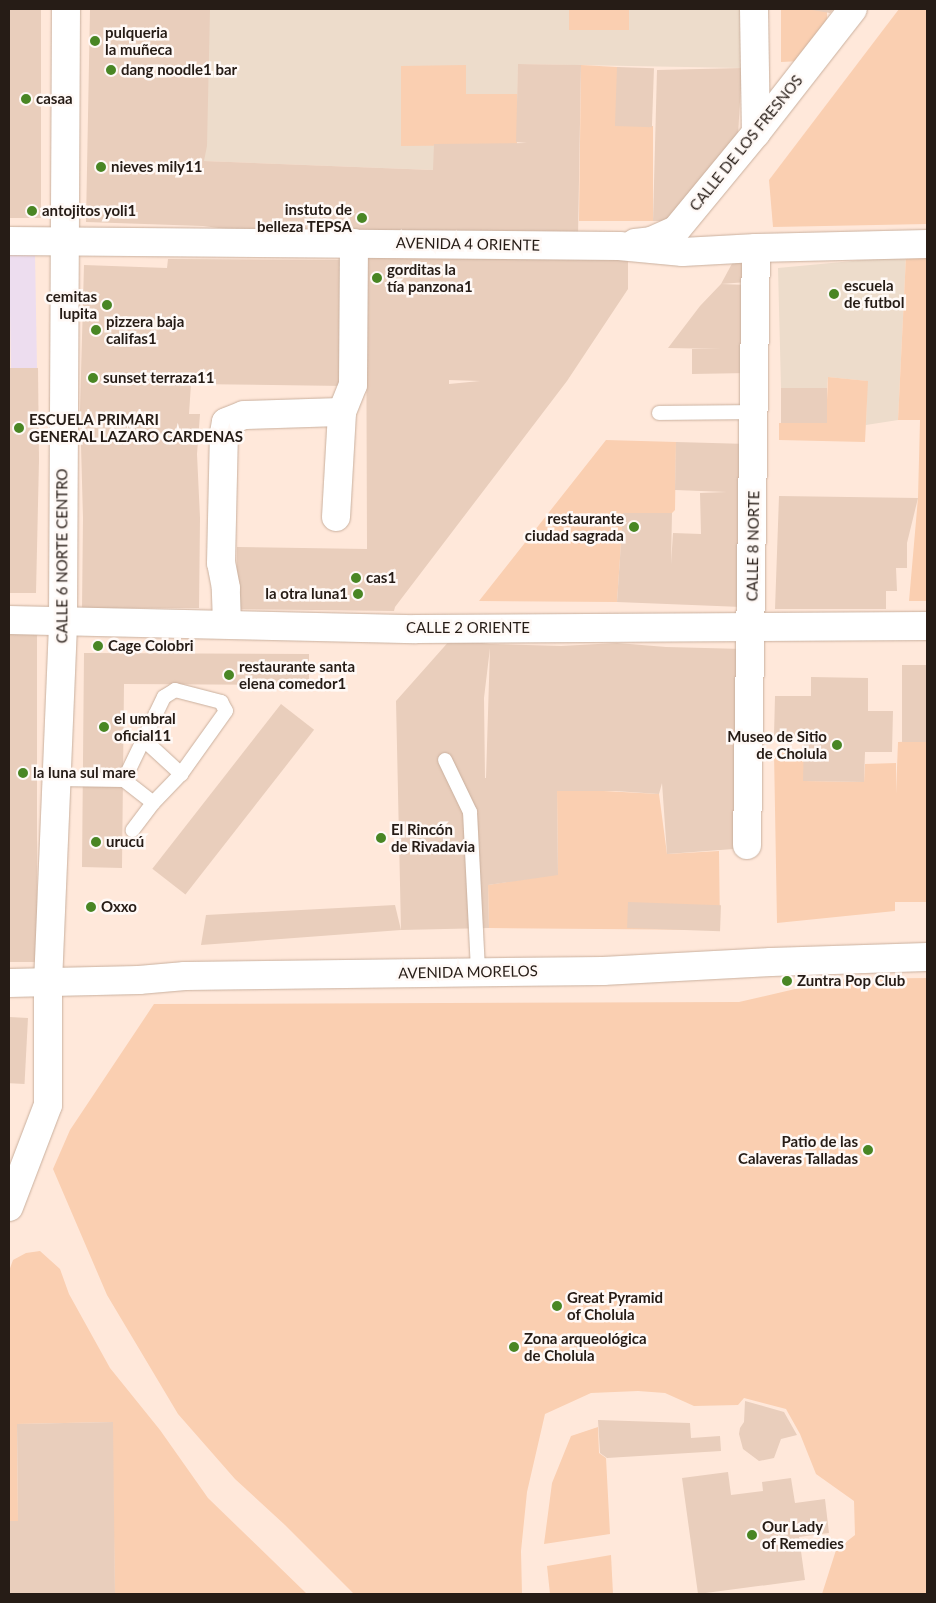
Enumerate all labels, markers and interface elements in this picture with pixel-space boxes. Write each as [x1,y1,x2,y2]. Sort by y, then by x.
place label: pulqueria la muñeca [105,23,172,58]
marker: pulqueria la muñeca [89,35,101,47]
place label: dang noodle1 bar [121,61,237,79]
marker: dang noodle1 bar [105,64,117,76]
street label: CALLE DE LOS FRESNOS [686,71,806,215]
place label: casaa [36,90,73,108]
marker: casaa [20,93,32,105]
place label: nieves mily11 [111,158,202,176]
marker: nieves mily11 [95,161,107,173]
place label: instuto de belleza TEPSA [257,200,352,235]
place label: antojitos yoli1 [42,202,137,220]
marker: antojitos yoli1 [26,205,38,217]
marker: instuto de belleza TEPSA [356,212,368,224]
street label: AVENIDA 4 ORIENTE [396,234,540,254]
place label: gorditas la tía panzona1 [387,260,473,295]
marker: gorditas la tía panzona1 [371,272,383,284]
place label: escuela de futbol [844,276,904,311]
place label: cemitas lupita [46,287,97,322]
marker: escuela de futbol [828,288,840,300]
marker: cemitas lupita [101,299,113,311]
place label: pizzera baja califas1 [106,312,184,347]
marker: pizzera baja califas1 [90,324,102,336]
place label: sunset terraza11 [103,369,214,387]
marker: sunset terraza11 [87,372,99,384]
place label: ESCUELA PRIMARI GENERAL LAZARO CARDENAS [29,410,243,445]
marker: ESCUELA PRIMARI GENERAL LAZARO CARDENAS [13,422,25,434]
street label: CALLE 6 NORTE CENTRO [53,469,71,643]
street label: CALLE 8 NORTE [743,491,763,601]
place label: restaurante ciudad sagrada [525,509,624,544]
marker: restaurante ciudad sagrada [628,521,640,533]
place label: cas1 [366,569,396,587]
marker: cas1 [350,572,362,584]
place label: la otra luna1 [265,585,348,603]
marker: la otra luna1 [352,588,364,600]
street label: CALLE 2 ORIENTE [406,619,530,637]
place label: Cage Colobri [108,637,194,655]
marker: Cage Colobri [92,640,104,652]
place label: restaurante santa elena comedor1 [239,657,355,692]
marker: restaurante santa elena comedor1 [223,669,235,681]
place label: el umbral oficial11 [114,709,176,744]
marker: el umbral oficial11 [98,721,110,733]
place label: Museo de Sitio de Cholula [727,727,827,762]
marker: Museo de Sitio de Cholula [831,739,843,751]
place label: la luna sul mare [33,764,136,782]
marker: la luna sul mare [17,767,29,779]
place label: El Rincón de Rivadavia [391,820,475,855]
marker: El Rincón de Rivadavia [375,832,387,844]
place label: urucú [106,833,144,851]
marker: urucú [90,836,102,848]
place label: Oxxo [101,898,137,916]
marker: Oxxo [85,901,97,913]
street label: AVENIDA MORELOS [398,962,538,982]
place label: Zuntra Pop Club [797,972,905,990]
marker: Zuntra Pop Club [781,975,793,987]
place label: Patio de las Calaveras Talladas [738,1132,858,1167]
marker: Patio de las Calaveras Talladas [862,1144,874,1156]
place label: Great Pyramid of Cholula [567,1288,663,1323]
marker: Great Pyramid of Cholula [551,1300,563,1312]
place label: Zona arqueológica de Cholula [524,1329,647,1364]
marker: Zona arqueológica de Cholula [508,1341,520,1353]
place label: Our Lady of Remedies [762,1517,844,1552]
marker: Our Lady of Remedies [746,1529,758,1541]

